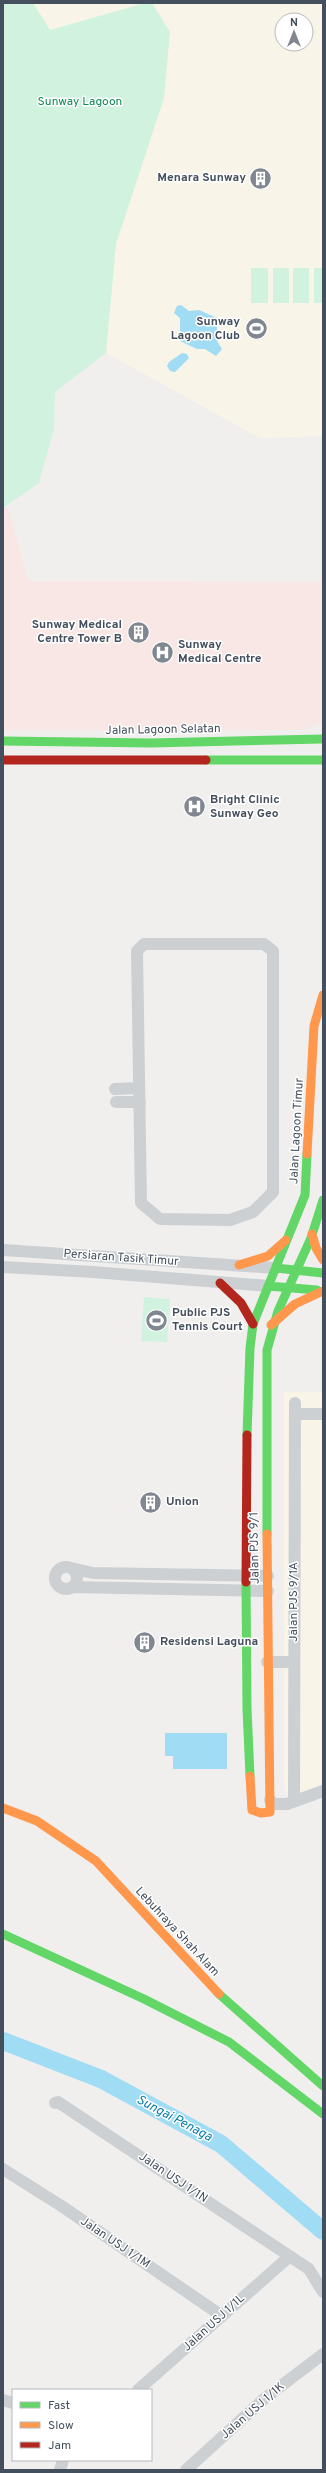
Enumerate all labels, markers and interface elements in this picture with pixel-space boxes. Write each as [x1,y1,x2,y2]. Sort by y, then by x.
north arrow [274,12,314,52]
text: N [290,16,298,30]
park label: Sunway Lagoon [38,94,122,110]
building icon: Menara Sunway [248,165,274,191]
place label: Menara Sunway [157,170,246,186]
place label: Sunway Lagoon Club [171,314,240,344]
sports icon: Sunway Lagoon Club [243,316,269,342]
place label: Sunway Medical Centre Tower B [32,617,122,647]
building icon: Sunway Medical Centre Tower B [125,619,151,645]
place label: Sunway Medical Centre [178,637,262,667]
hospital icon: Sunway Medical Centre [150,639,176,665]
street label: Jalan Lagoon Selatan [105,721,221,739]
place label: Bright Clinic Sunway Geo [210,792,280,822]
hospital icon: Bright Clinic Sunway Geo [181,794,207,820]
street label: Jalan Lagoon Timur [286,1077,308,1184]
street label: Persiaran Tasik Timur [63,1246,179,1270]
place label: Public PJS Tennis Court [172,1305,243,1335]
sports icon: Public PJS Tennis Court [143,1307,169,1333]
building icon: Union [138,1489,164,1515]
place label: Union [166,1494,199,1510]
street label: Jalan PJS 9/1 [246,1512,264,1584]
street label: Jalan PJS 9/1A [286,1562,302,1642]
building icon: Residensi Laguna [132,1629,158,1655]
place label: Residensi Laguna [160,1634,258,1650]
street label: Lebuhraya Shah Alam [131,1884,223,1980]
water label: Sungai Penaga [133,2092,215,2146]
street label: Jalan USJ 1/1N [135,2149,211,2207]
street label: Jalan USJ 1/1M [77,2214,153,2272]
street label: Jalan USJ 1/1L [180,2291,249,2355]
street label: Jalan USJ 1/1K [218,2379,288,2443]
legend [12,2389,152,2461]
text: Fast [48,2398,70,2414]
text: Slow [48,2418,74,2434]
text: Jam [48,2438,71,2454]

